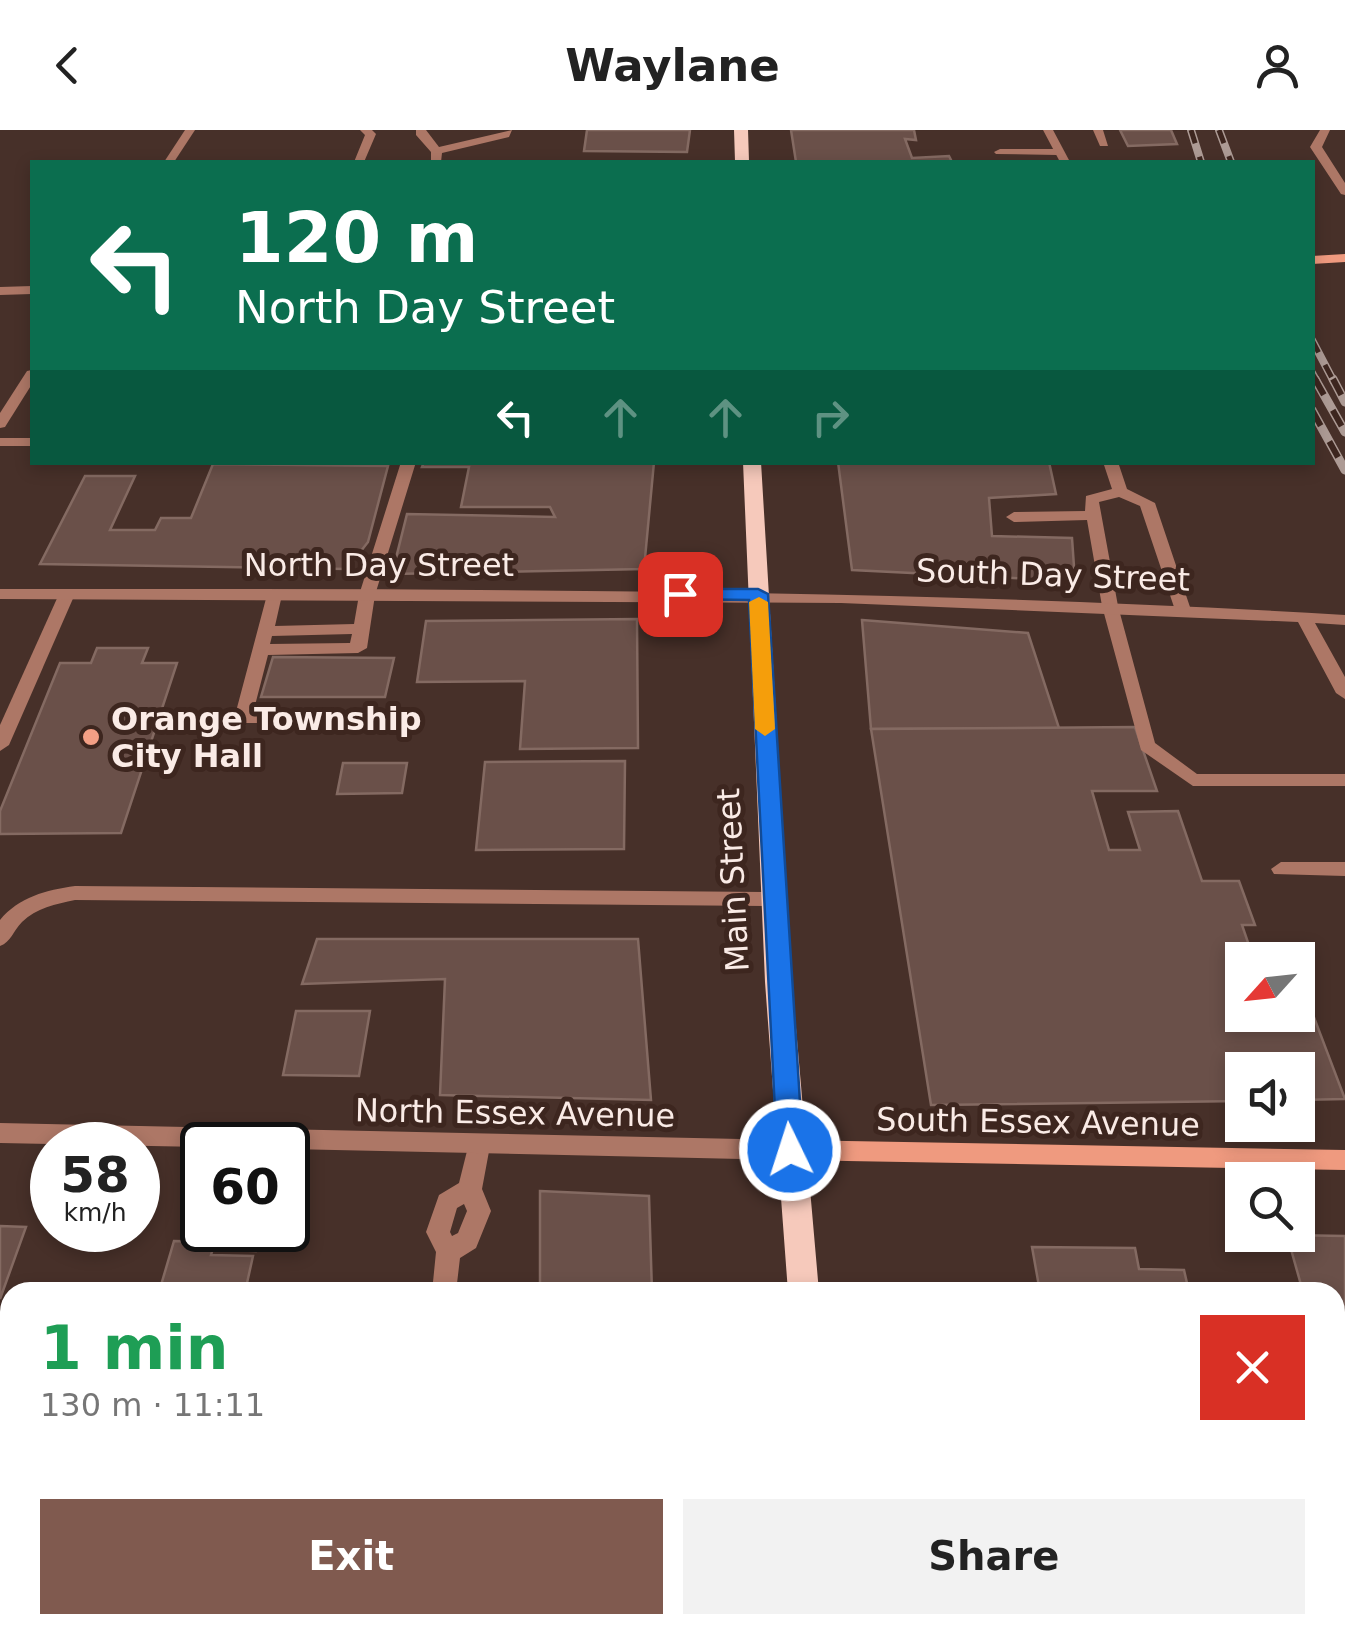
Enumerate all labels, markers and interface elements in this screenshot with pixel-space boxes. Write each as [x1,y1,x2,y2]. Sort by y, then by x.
icon: back [40,38,95,93]
icon: person [1250,38,1305,93]
text: Waylane [565,39,780,92]
text: 120 m [235,197,478,279]
icon: left [70,200,200,330]
text: North Day Street [235,281,615,334]
icon: left [488,390,543,445]
icon: ahead [593,390,648,445]
icon: ahead [698,390,753,445]
icon: right [803,390,858,445]
street label: North Day Street [244,546,514,584]
street label: South Day Street [916,551,1190,599]
pin [638,552,723,637]
icon: arrive [653,567,708,622]
place label: Orange Township City Hall [111,700,422,775]
marker: Orange Township City Hall [80,726,102,748]
street label: Main Street [709,787,757,973]
north arrow [1225,942,1315,1032]
map controls [1225,942,1315,1252]
button: sound [1225,1052,1315,1142]
street label: North Essex Avenue [355,1091,675,1135]
position arrow [738,1098,842,1202]
street label: South Essex Avenue [876,1100,1200,1144]
speed limit sign: 60 [180,1122,310,1252]
text: 58 [60,1146,130,1204]
button: search [1225,1162,1315,1252]
text: km/h [63,1198,127,1227]
text: 1 min [40,1313,228,1383]
button: close [1200,1315,1305,1420]
text: 130 m · 11:11 [40,1386,265,1424]
button: Exit [40,1499,663,1614]
button: Share [683,1499,1305,1614]

